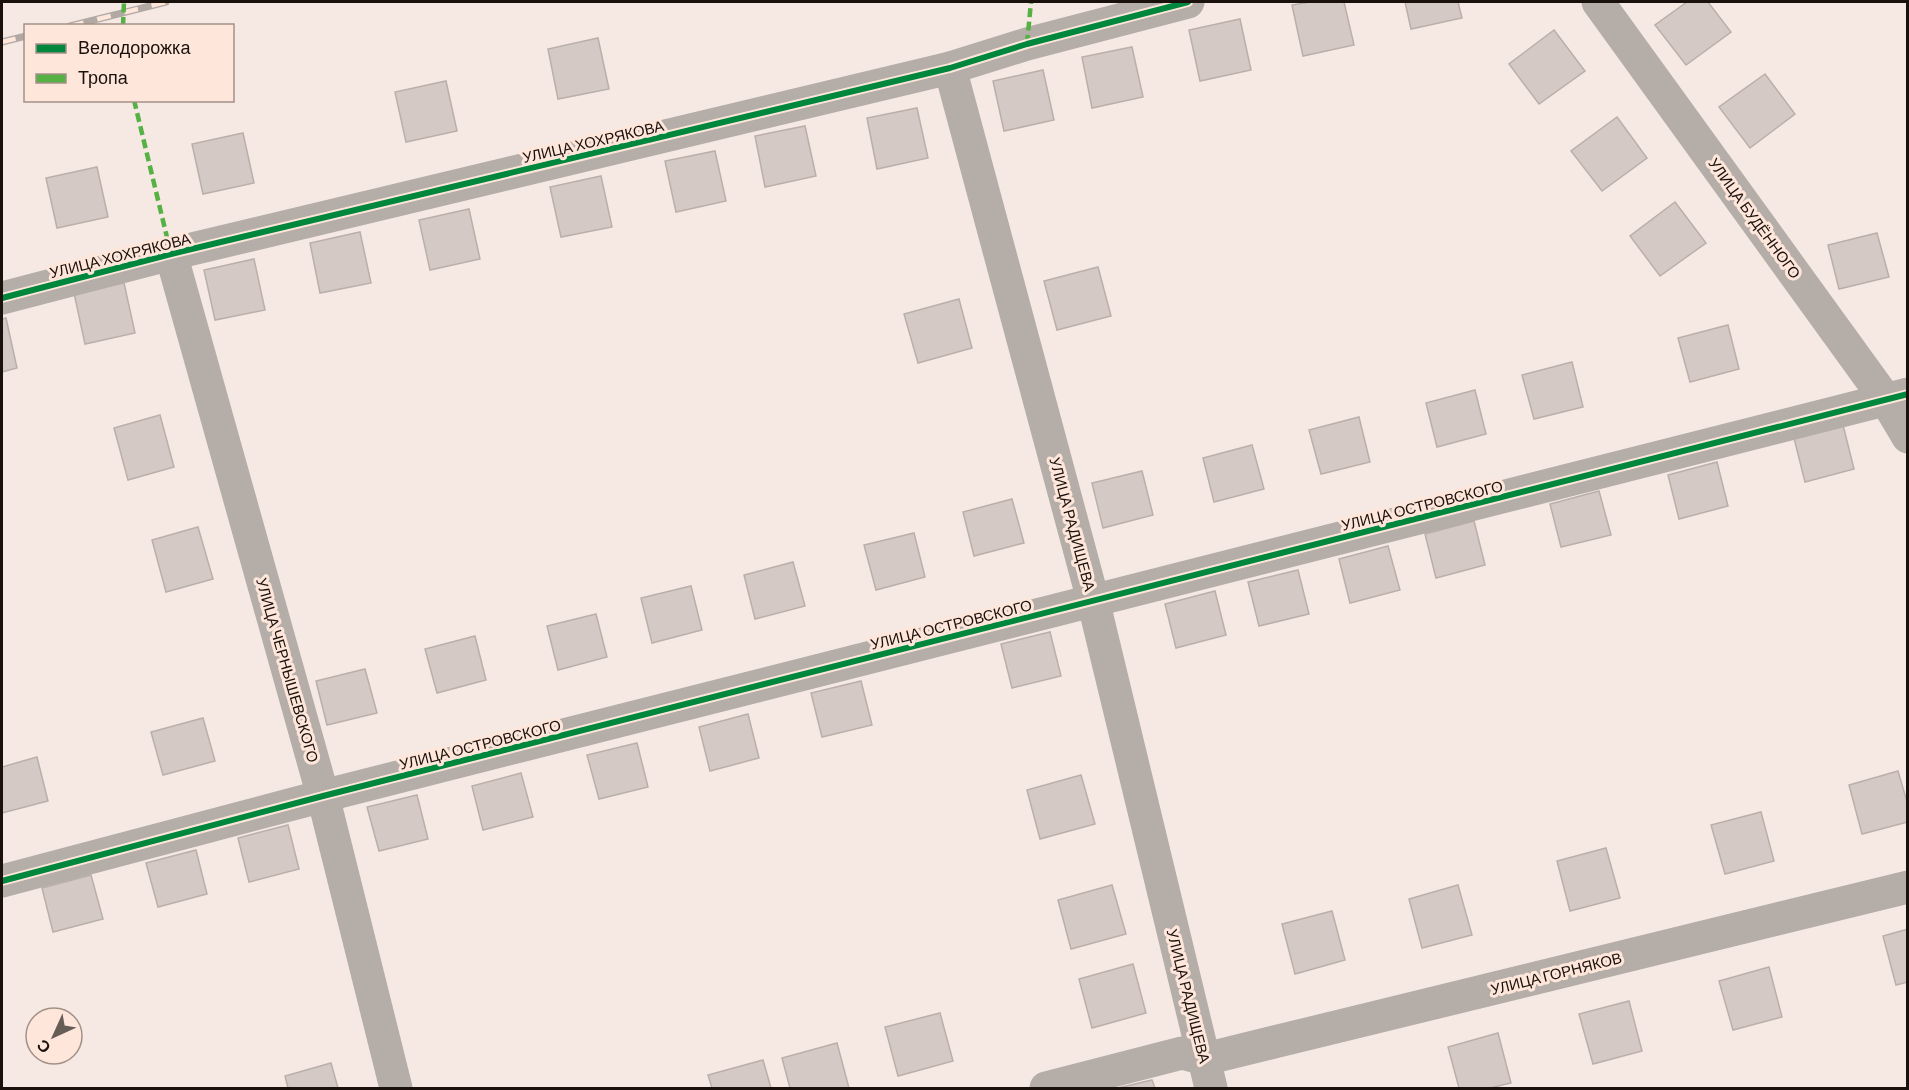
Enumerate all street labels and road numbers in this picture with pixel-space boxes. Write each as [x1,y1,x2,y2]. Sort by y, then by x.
street label: УЛИЦА ХОХРЯКОВА [521,116,665,166]
street label: УЛИЦА БУДЁННОГО [1705,154,1805,282]
street label: УЛИЦА ХОХРЯКОВА [48,229,192,281]
street label: УЛИЦА РАДИЩЕВА [1046,455,1100,593]
street label: УЛИЦА ОСТРОВСКОГО [1339,476,1505,534]
street label: УЛИЦА ЧЕРНЫШЕВСКОГО [253,576,323,764]
street label: УЛИЦА ОСТРОВСКОГО [868,595,1034,653]
street label: УЛИЦА ОСТРОВСКОГО [397,715,563,773]
street label: УЛИЦА РАДИЩЕВА [1164,927,1214,1065]
street label: УЛИЦА ГОРНЯКОВ [1489,948,1623,998]

